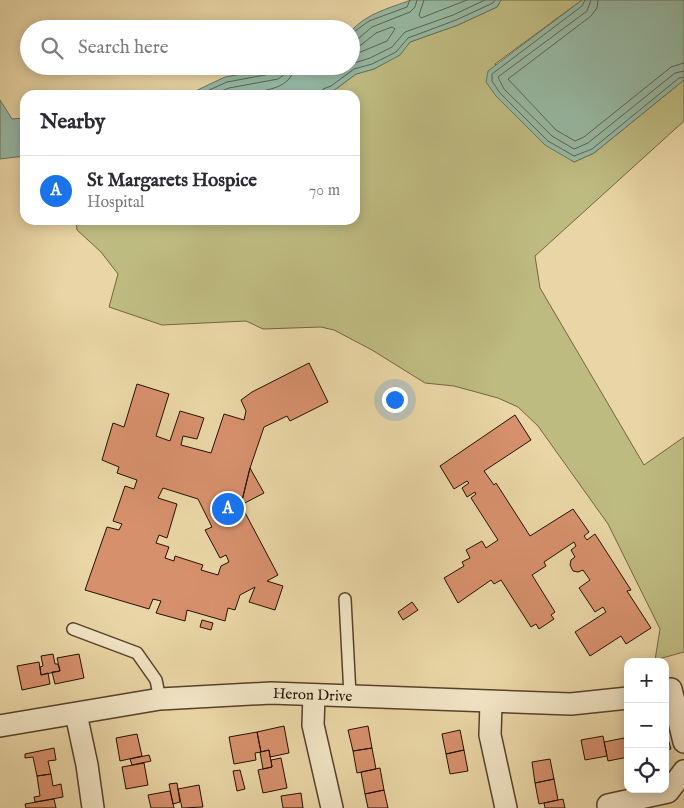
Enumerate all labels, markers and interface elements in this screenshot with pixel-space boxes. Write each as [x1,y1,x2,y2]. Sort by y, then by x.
search box [20,20,360,75]
icon: search [38,34,66,62]
text: Search here [78,36,169,60]
text: Nearby [40,109,105,136]
text: St Margarets Hospice [87,169,257,193]
text: A [51,181,61,201]
text: 70 m [309,181,340,201]
text: Hospital [87,193,144,213]
your location [382,387,408,413]
pin: A [212,490,244,528]
map controls [624,658,669,793]
button: + [624,658,669,703]
street label: Heron Drive [273,684,353,706]
button: − [624,703,669,748]
button: locate [624,748,669,793]

